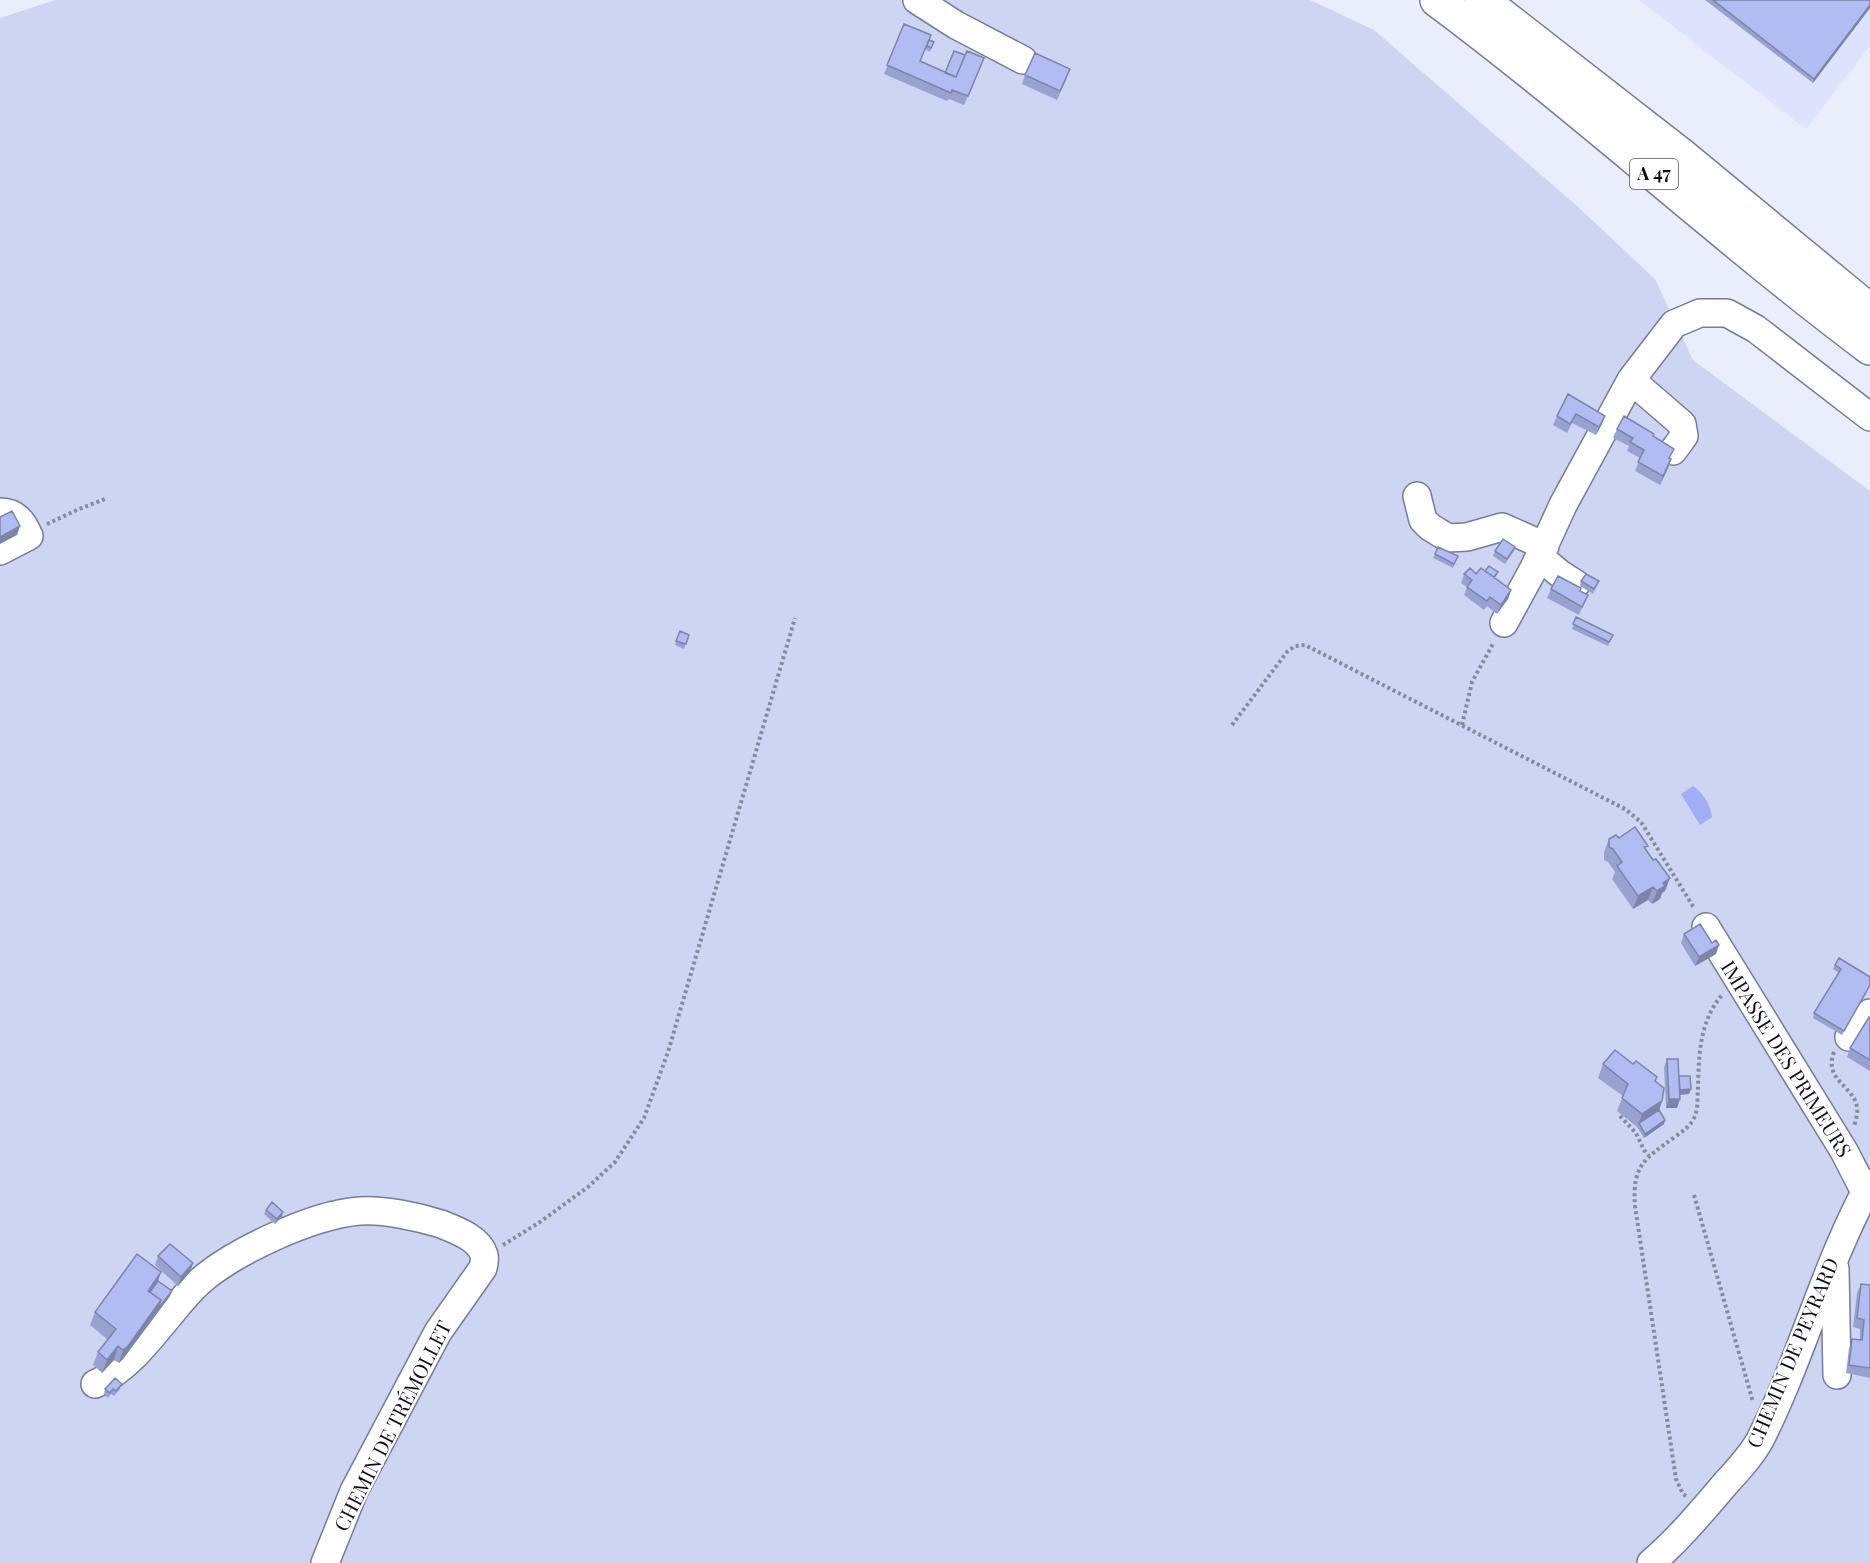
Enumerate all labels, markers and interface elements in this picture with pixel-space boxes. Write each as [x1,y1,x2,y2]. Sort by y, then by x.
road number: A 47 [1630,159,1678,189]
street label: IMPASSE DES PRIMEURS [1716,955,1859,1162]
street label: CHEMIN DE PEYRARD [1739,1253,1844,1452]
street label: CHEMIN DE TRÉMOLLET [327,1315,457,1535]

